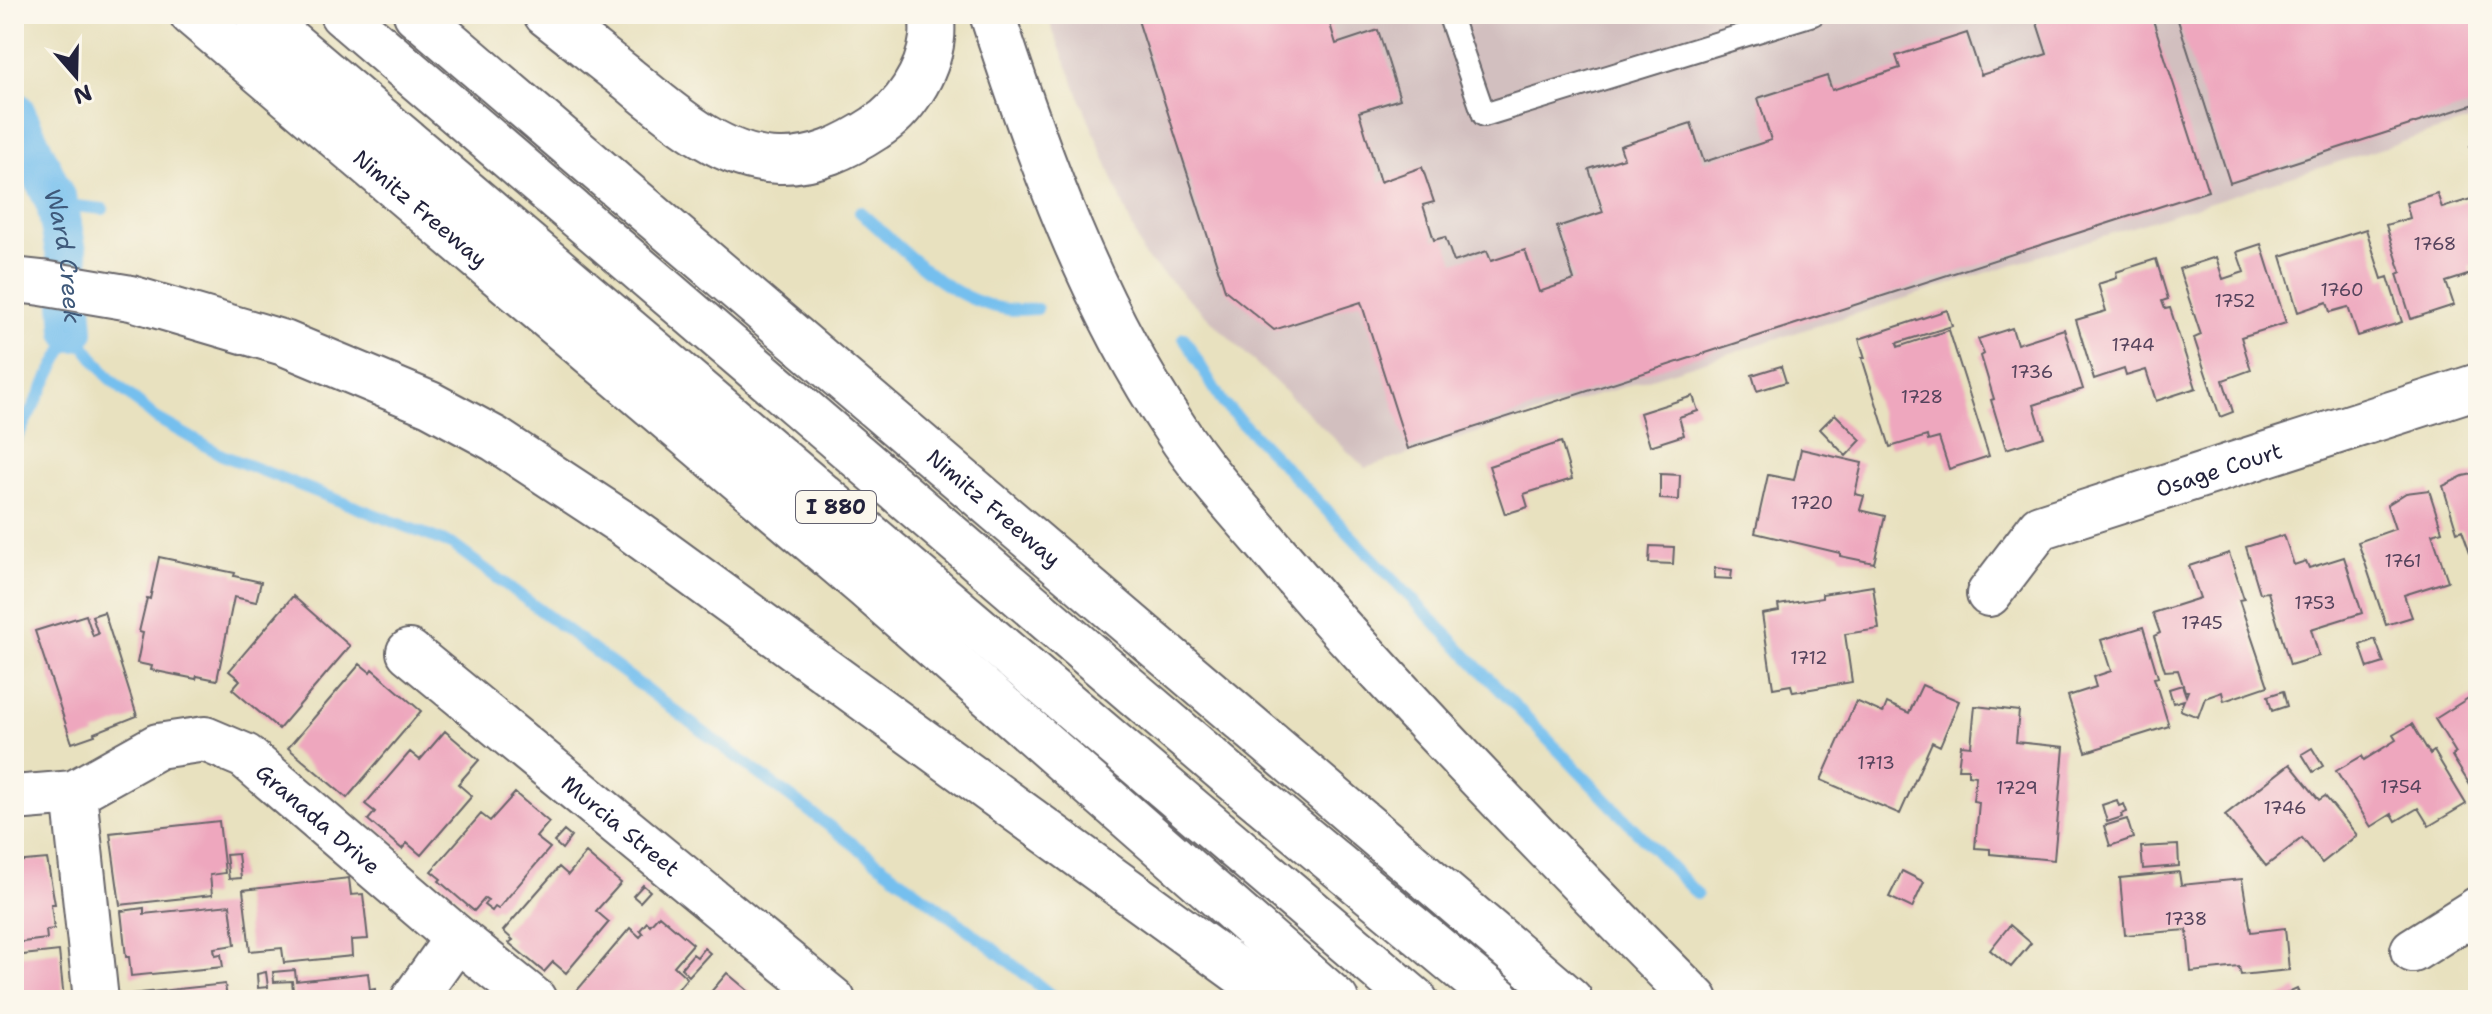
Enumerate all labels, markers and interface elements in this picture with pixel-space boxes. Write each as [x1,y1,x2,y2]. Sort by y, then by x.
north arrow [36,36,116,116]
text: N [70,78,96,111]
street label: Nimitz Freeway [347,143,494,274]
water label: Ward Creek [36,183,88,325]
house number: 1768 [2414,232,2456,256]
house number: 1760 [2320,278,2364,302]
house number: 1752 [2214,289,2256,313]
house number: 1744 [2111,333,2155,357]
house number: 1736 [2011,360,2053,384]
house number: 1728 [1901,385,1943,409]
street label: Osage Court [2152,436,2286,503]
street label: Nimitz Freeway [921,442,1067,573]
road number: I 880 [796,491,876,523]
house number: 1720 [1791,491,1833,515]
house number: 1761 [2384,549,2422,573]
house number: 1753 [2294,591,2336,615]
house number: 1745 [2181,611,2223,635]
house number: 1712 [1790,646,1828,670]
house number: 1713 [1857,751,1895,775]
street label: Granada Drive [250,757,387,880]
street label: Murcia Street [556,769,686,883]
house number: 1754 [2380,775,2422,799]
house number: 1729 [1996,776,2038,800]
house number: 1746 [2263,796,2307,820]
house number: 1738 [2165,907,2207,931]

